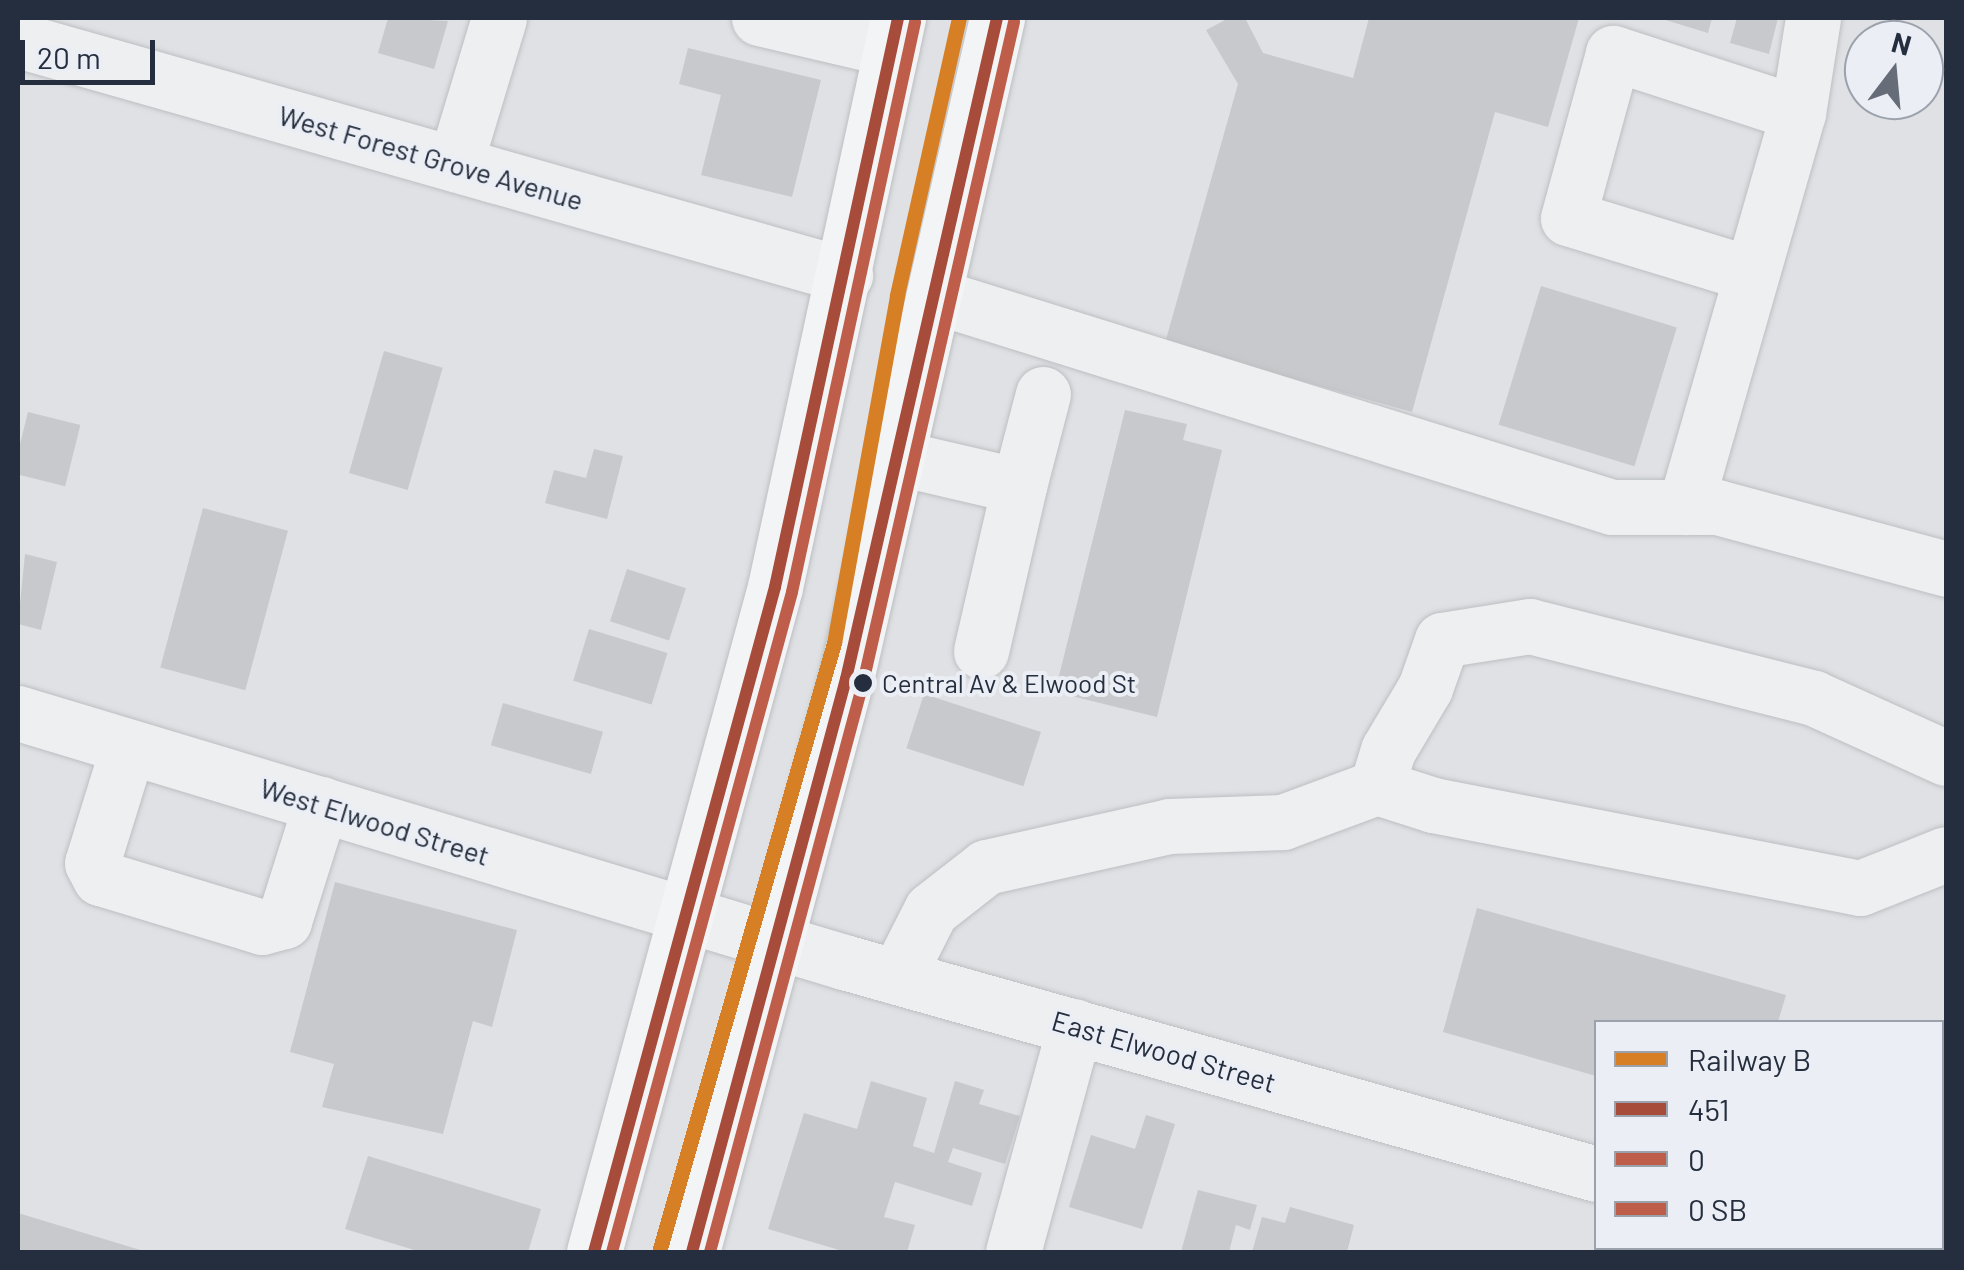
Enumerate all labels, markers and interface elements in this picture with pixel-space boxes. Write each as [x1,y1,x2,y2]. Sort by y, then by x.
scale bar [25,20,160,82]
north arrow [1844,20,1944,120]
text: N [1888,24,1915,62]
text: 20 m [37,39,101,75]
street label: West Forest Grove Avenue [275,97,587,217]
place label: Central Av & Elwood St [882,667,1136,699]
marker: Central Av & Elwood St [853,673,873,693]
street label: West Elwood Street [256,770,494,872]
street label: East Elwood Street [1048,1003,1280,1099]
legend [1594,1020,1944,1250]
text: Railway B [1688,1041,1811,1077]
text: 451 [1688,1091,1730,1127]
text: 0 [1688,1141,1705,1177]
text: 0 SB [1688,1191,1747,1227]

